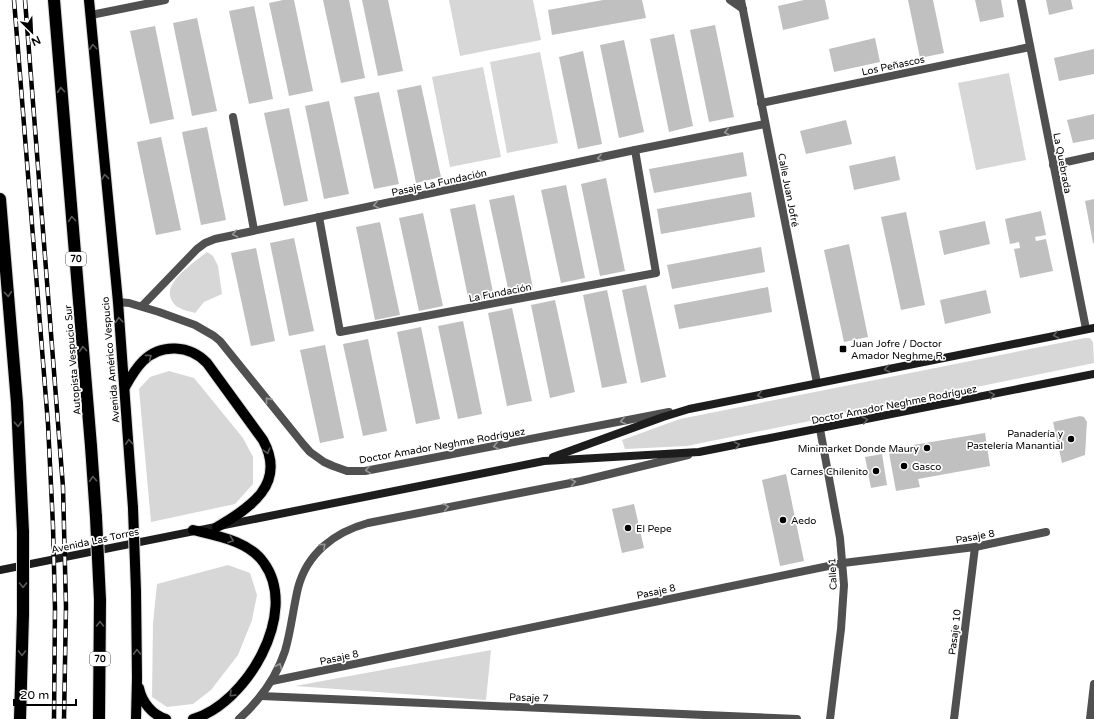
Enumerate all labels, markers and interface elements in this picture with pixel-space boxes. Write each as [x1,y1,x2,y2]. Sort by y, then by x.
north arrow [12,12,52,52]
text: N [29,33,43,48]
one-way arrow [89,44,98,50]
street label: Los Peñascos [861,53,926,79]
one-way arrow [57,87,66,93]
one-way arrow [724,127,730,136]
street label: La Quebrada [1050,132,1074,195]
street label: Calle Juan Jofré [775,152,801,228]
one-way arrow [596,153,603,161]
street label: Pasaje La Fundación [390,167,488,199]
one-way arrow [101,174,110,180]
one-way arrow [373,200,380,209]
one-way arrow [68,216,77,222]
one-way arrow [232,230,239,238]
road number: 70 [66,252,86,266]
street label: La Fundación [468,281,533,305]
one-way arrow [4,291,13,297]
street label: Avenida Américo Vespucio [99,296,122,424]
street label: Autopista Vespucio Sur [62,304,84,416]
one-way arrow [115,317,124,323]
one-way arrow [1053,331,1059,339]
place label: Juan Jofre / Doctor Amador Neghme R. [851,338,945,362]
marker: Juan Jofre / Doctor Amador Neghme R. [838,344,848,354]
one-way arrow [79,346,88,352]
one-way arrow [144,355,151,362]
one-way arrow [884,364,890,372]
street label: Doctor Amador Neghme Rodríguez [810,383,978,427]
one-way arrow [756,390,763,398]
one-way arrow [989,391,995,399]
one-way arrow [265,398,272,405]
one-way arrow [861,416,868,425]
one-way arrow [620,417,627,425]
one-way arrow [14,421,23,427]
street label: Doctor Amador Neghme Rodríguez [358,425,526,467]
place label: Panadería y Pastelería Manantial [967,428,1064,452]
marker: Panadería y Pastelería Manantial [1066,434,1076,444]
one-way arrow [124,438,133,445]
one-way arrow [493,441,499,450]
one-way arrow [734,441,740,449]
place label: Minimarket Donde Maury [798,443,920,455]
marker: Minimarket Donde Maury [922,443,932,453]
one-way arrow [262,447,271,454]
marker: Gasco [899,461,909,471]
place label: Gasco [912,461,941,473]
one-way arrow [365,465,371,474]
place label: Carnes Chilenito [790,466,868,478]
marker: Carnes Chilenito [871,466,881,476]
one-way arrow [89,476,98,482]
one-way arrow [570,479,576,487]
one-way arrow [442,504,449,512]
marker: Aedo [778,515,788,525]
place label: Aedo [791,515,816,527]
marker: El Pepe [623,523,633,533]
place label: El Pepe [636,523,672,535]
street label: Avenida Las Torres [50,526,140,556]
street label: Pasaje 8 [955,528,996,546]
one-way arrow [227,536,234,544]
one-way arrow [319,544,326,551]
street label: Calle 1 [826,558,840,590]
one-way arrow [19,582,27,588]
street label: Pasaje 8 [636,582,677,602]
street label: Pasaje 10 [946,609,964,656]
one-way arrow [96,621,104,627]
street label: Pasaje 8 [319,648,360,668]
one-way arrow [133,649,141,655]
one-way arrow [18,650,26,656]
road number: 70 [90,652,110,666]
one-way arrow [275,662,283,669]
scale bar [14,681,76,707]
text: 20 m [20,688,49,702]
one-way arrow [229,689,237,697]
street label: Pasaje 7 [509,691,549,705]

